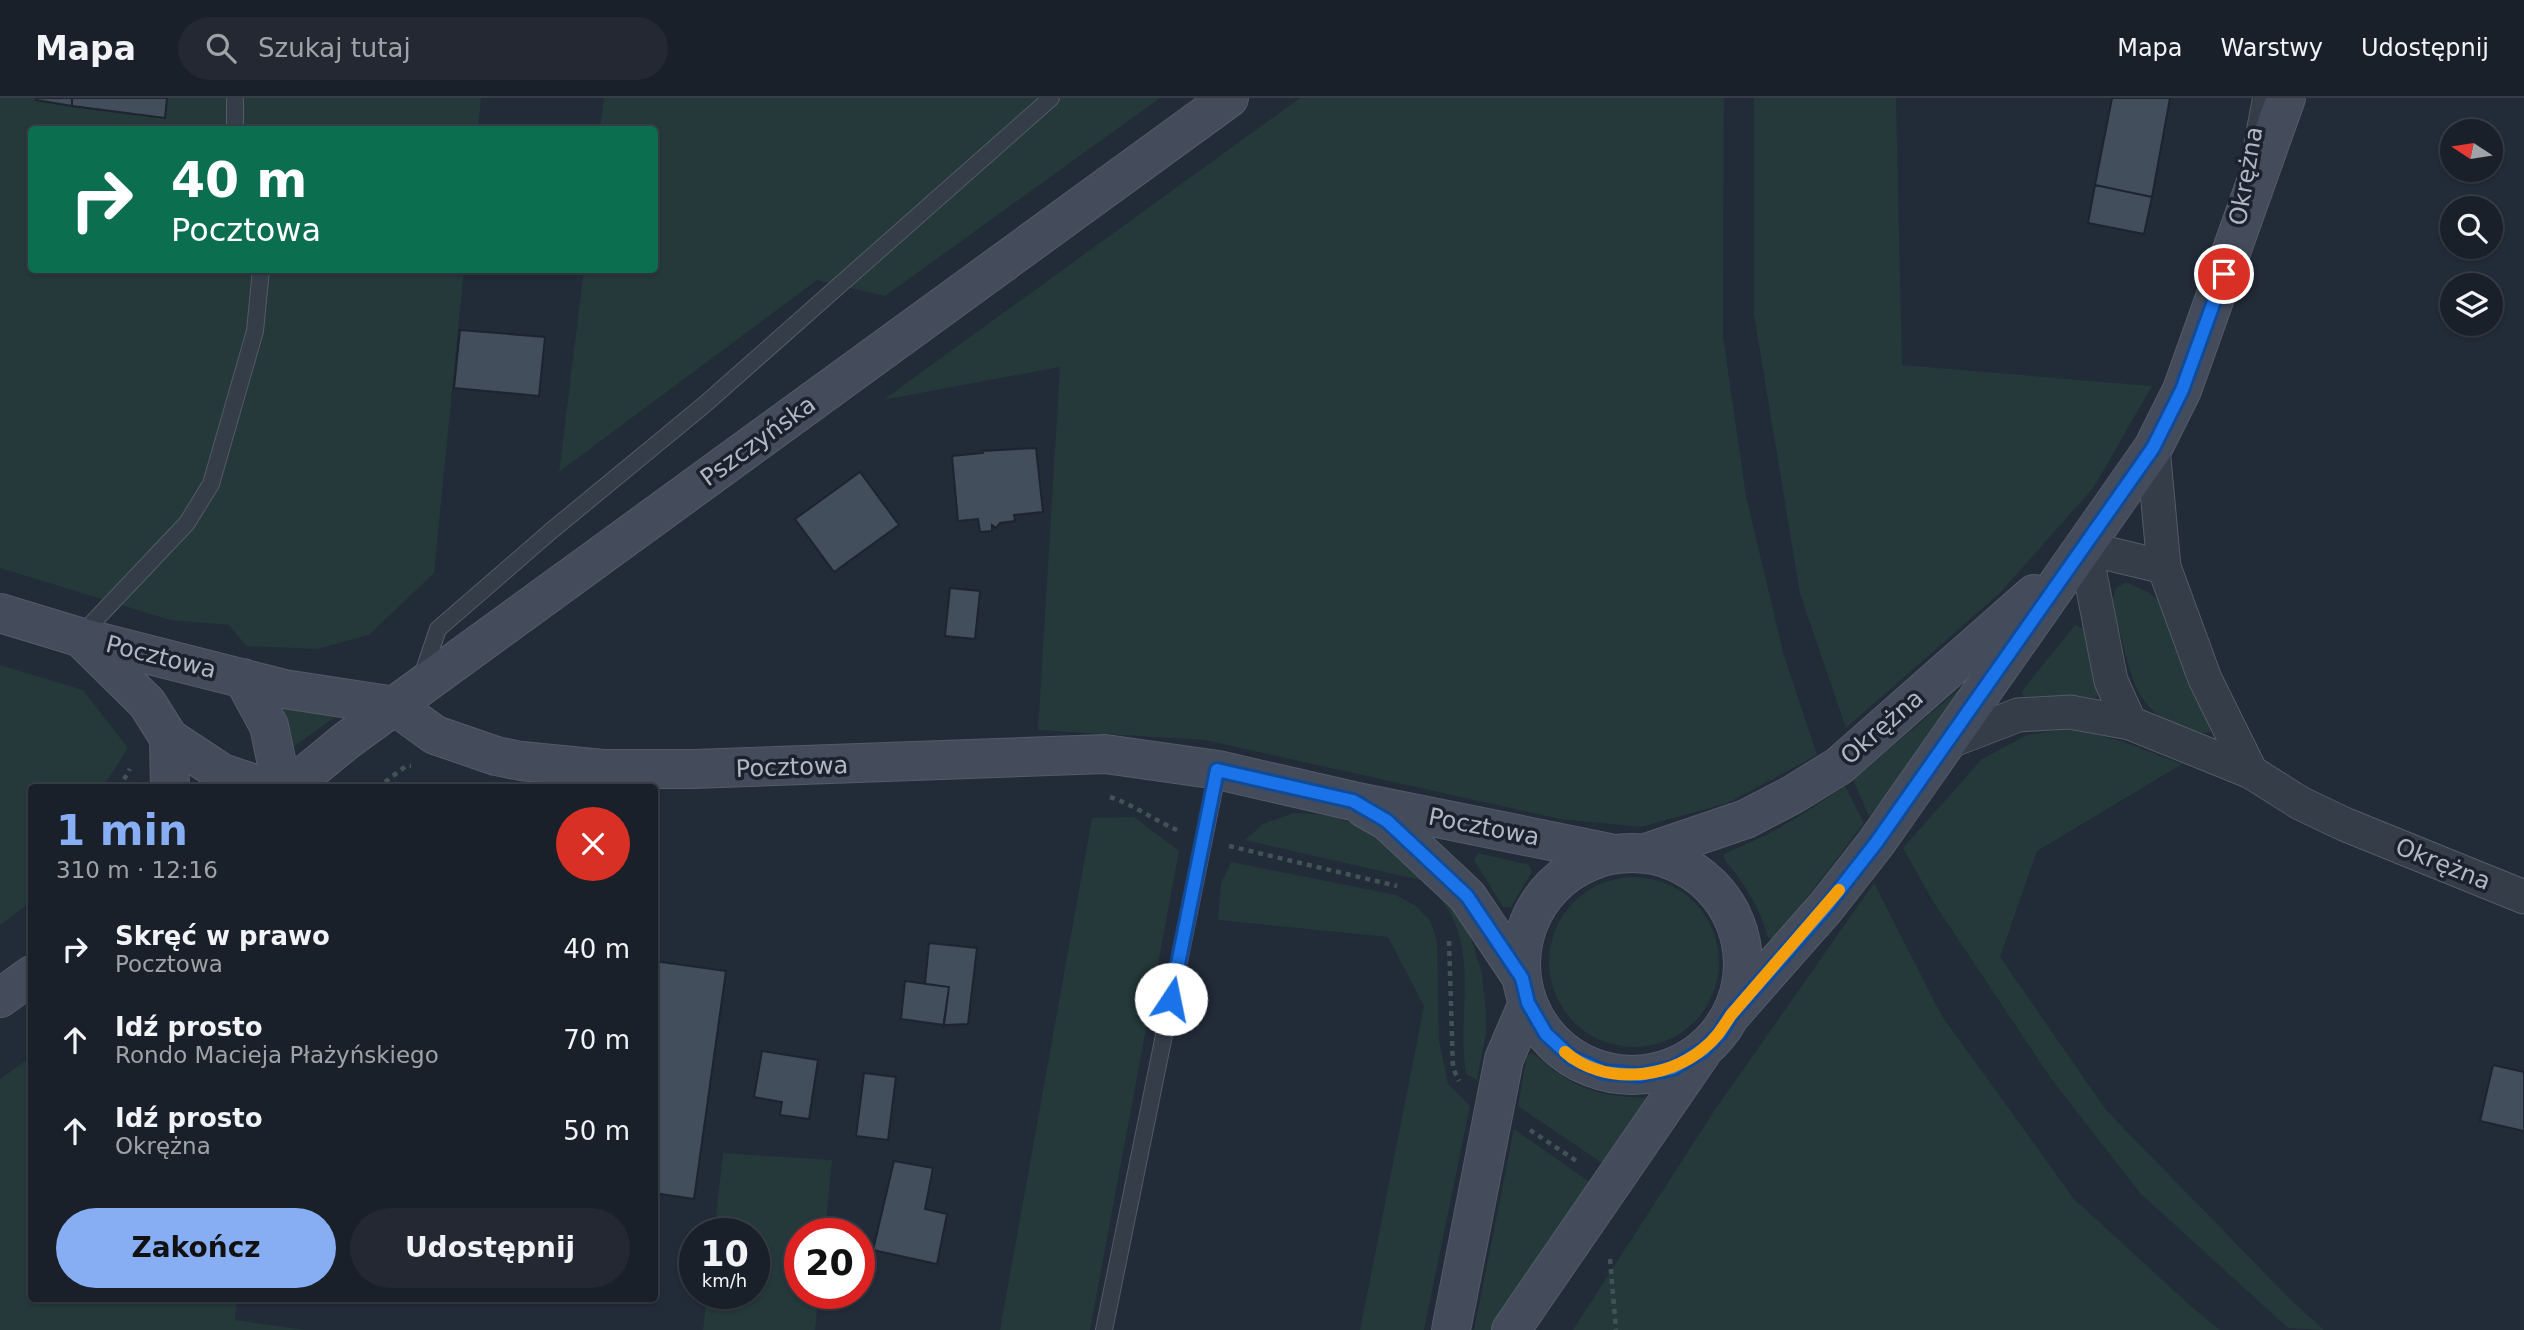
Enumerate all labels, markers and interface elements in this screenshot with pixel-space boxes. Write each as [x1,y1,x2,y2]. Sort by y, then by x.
search box [178,17,668,80]
text: Mapa [35,29,136,68]
icon: search [202,29,240,67]
text: Szukaj tutaj [258,33,411,63]
text: Mapa [2117,34,2183,62]
text: Warstwy [2221,34,2323,62]
text: Udostępnij [2361,34,2489,62]
north arrow [2440,119,2502,182]
map controls [2440,119,2503,336]
street label: Okrężna [2224,124,2268,228]
text: 40 m [171,152,307,209]
icon: right [56,154,147,245]
button: search [2440,196,2503,259]
text: Pocztowa [171,211,321,249]
pin [2194,244,2254,304]
icon: arrive [2205,255,2243,293]
button: layers [2440,273,2503,336]
street label: Pszczyńska [695,390,821,492]
street label: Pocztowa [103,630,219,684]
street label: Okrężna [1835,684,1929,770]
street label: Pocztowa [735,751,849,783]
street label: Pocztowa [1426,803,1542,851]
text: 1 min [56,806,188,855]
button: close [556,807,630,881]
street label: Okrężna [2391,832,2495,896]
text: 310 m · 12:16 [56,857,218,883]
text: Skręć w prawo [115,921,330,951]
icon: right [56,930,94,968]
text: 40 m [563,934,630,964]
text: Pocztowa [115,951,223,977]
position arrow [1134,962,1208,1036]
text: Idź prosto [115,1012,263,1042]
icon: ahead [56,1021,94,1059]
text: 70 m [563,1025,630,1055]
text: Rondo Macieja Płażyńskiego [115,1042,439,1068]
text: Idź prosto [115,1103,263,1133]
icon: ahead [56,1112,94,1150]
text: 50 m [563,1116,630,1146]
text: Okrężna [115,1133,211,1159]
button: Zakończ [56,1208,336,1288]
button: Udostępnij [350,1208,630,1288]
speed limit sign: 20 [784,1218,875,1309]
text: 10 [700,1234,749,1274]
text: km/h [702,1270,747,1291]

